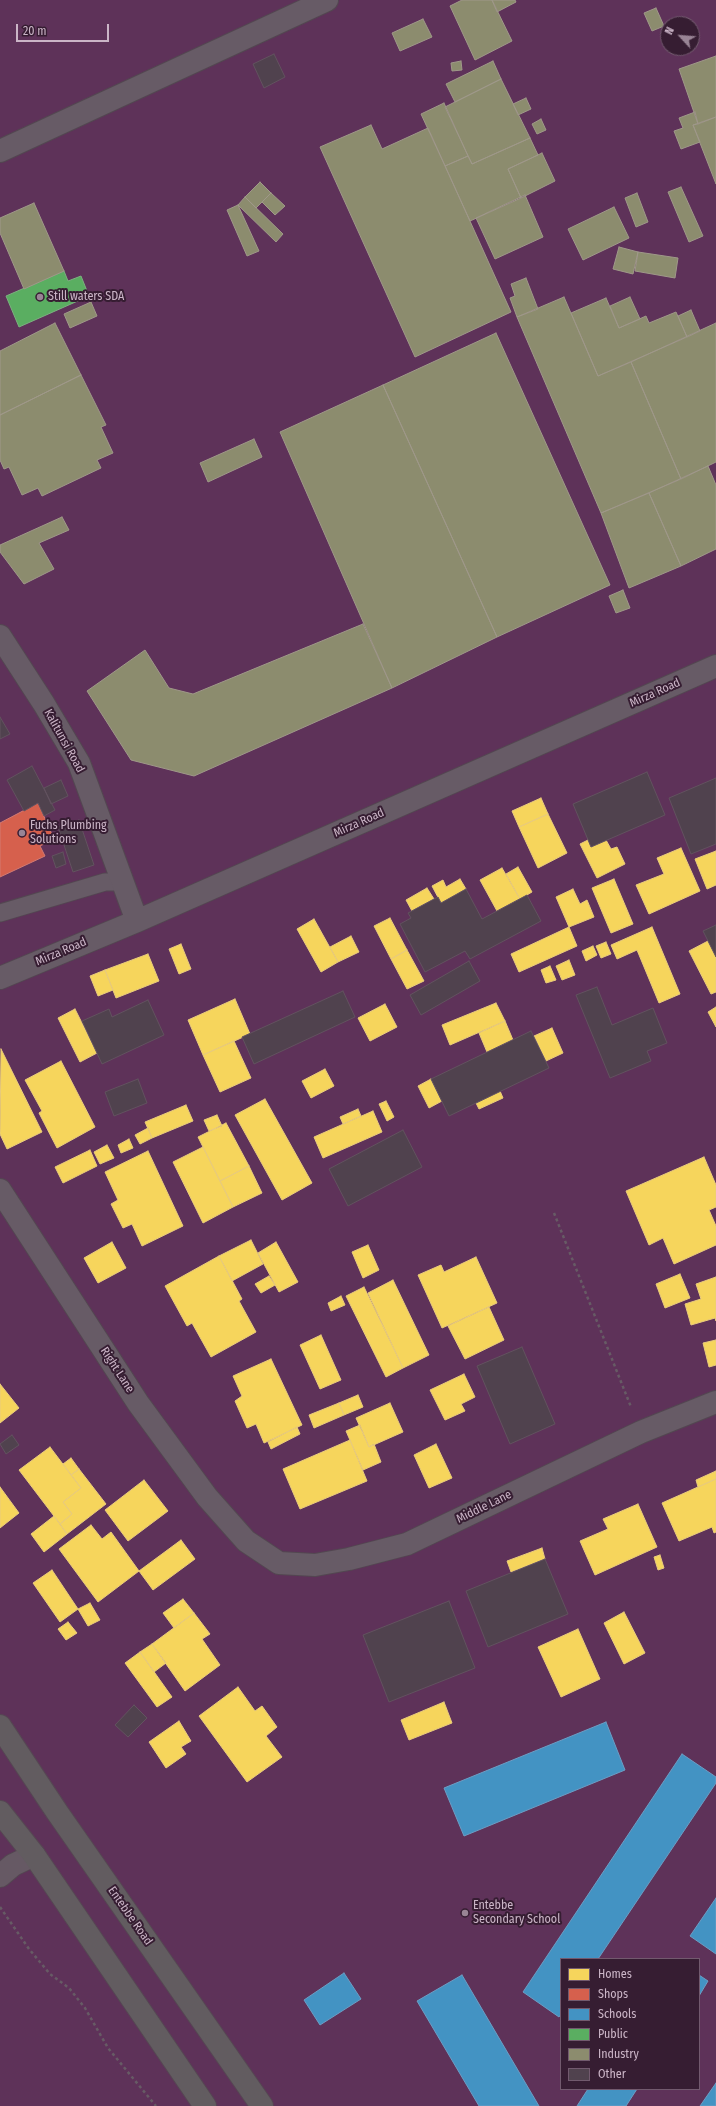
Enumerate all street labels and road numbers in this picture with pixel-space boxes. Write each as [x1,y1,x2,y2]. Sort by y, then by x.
street label: Mirza Road [627,675,683,711]
street label: Kalitunsi Road [41,707,87,775]
street label: Mirza Road [331,805,387,841]
street label: Mirza Road [33,935,89,969]
street label: Right Lane [97,1344,137,1396]
street label: Middle Lane [454,1487,514,1527]
street label: Entebbe Road [105,1884,155,1948]

